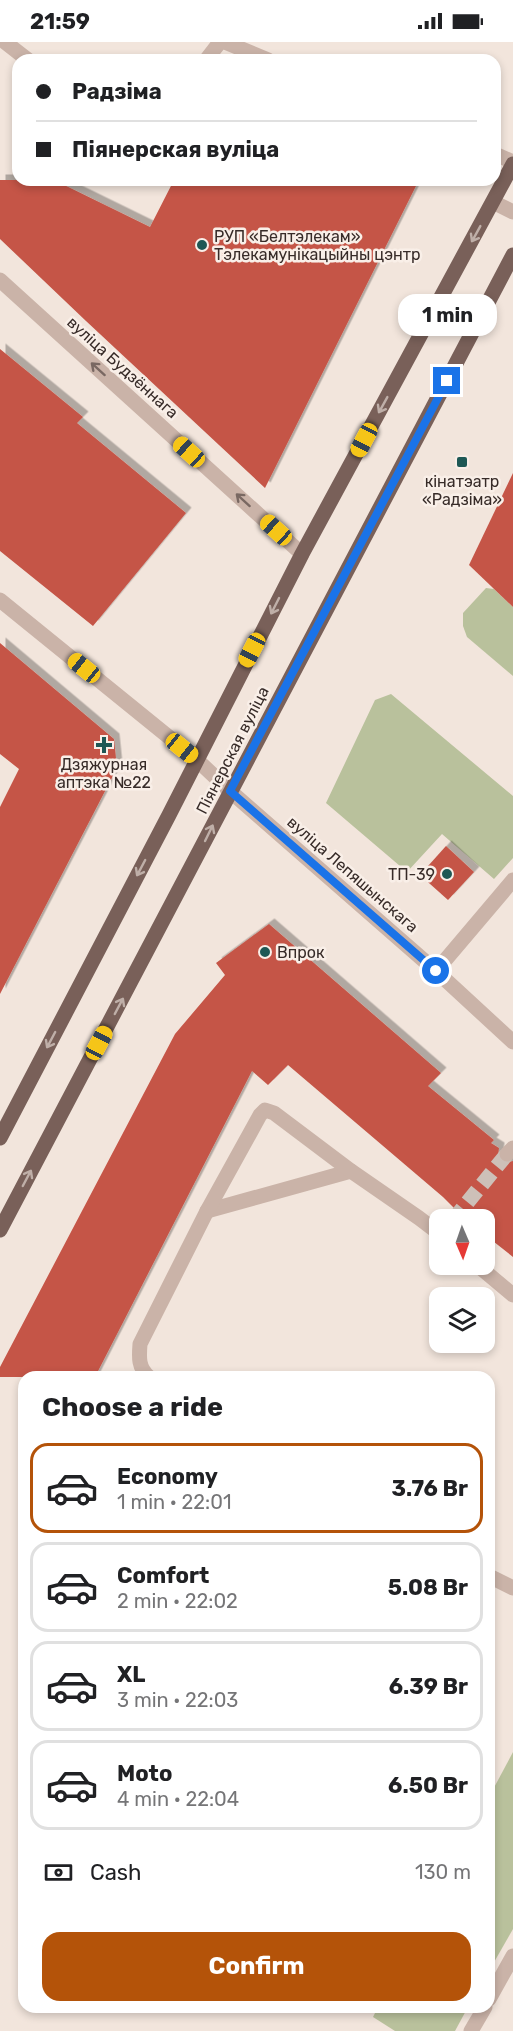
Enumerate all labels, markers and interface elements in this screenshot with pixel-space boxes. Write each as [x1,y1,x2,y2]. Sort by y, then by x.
text: 21:59 [30,8,90,35]
text: Радзіма [72,78,162,105]
text: Піянерская вуліца [72,136,279,163]
one-way arrow [470,225,482,242]
place label: РУП «Белтэлекам» Тэлекамунікацыйны цэнтр [214,227,421,264]
marker: РУП «Белтэлекам» Тэлекамунікацыйны цэнтр [195,238,209,252]
callout: 1 min [398,294,496,336]
text: 1 min [422,303,473,327]
street label: вуліца Будзённага [63,313,182,422]
one-way arrow [91,362,106,376]
route end [433,367,460,394]
one-way arrow [377,396,388,414]
car [348,420,380,460]
car [170,433,208,471]
marker: кінатэатр «Радзіма» [455,455,469,469]
place label: кінатэатр «Радзіма» [422,472,502,509]
one-way arrow [235,493,250,507]
car [257,511,295,549]
one-way arrow [269,596,280,614]
car [236,630,268,670]
car [64,650,104,686]
street label: Піянерская вуліца [192,683,273,817]
car [162,730,202,766]
marker: Дзяжурная аптэка №22 [97,738,111,752]
place label: Дзяжурная аптэка №22 [57,755,151,792]
street label: вуліца Лепяшынскага [283,812,422,936]
one-way arrow [203,825,215,842]
one-way arrow [135,858,147,876]
place label: ТП-39 [388,865,435,884]
marker: ТП-39 [440,867,454,881]
place label: Впрок [277,943,325,962]
marker: Впрок [258,945,272,959]
route start [422,957,449,984]
one-way arrow [113,998,125,1015]
car [83,1023,115,1063]
one-way arrow [45,1031,56,1049]
one-way arrow [22,1169,34,1187]
north arrow [429,1209,495,1275]
map controls [429,1209,495,1353]
button: layers [429,1287,495,1353]
text: Choose a ride [42,1391,223,1423]
icon: car [45,1461,99,1515]
text: Economy [117,1463,218,1490]
text: 3.76 Br [391,1475,468,1502]
text: 1 min · 22:01 [117,1490,231,1514]
icon: car [45,1560,99,1614]
text: Comfort [117,1562,209,1589]
text: 5.08 Br [388,1574,468,1601]
text: 2 min · 22:02 [117,1589,238,1613]
icon: car [45,1659,99,1713]
text: XL [117,1661,145,1688]
text: 6.39 Br [389,1673,468,1700]
text: 3 min · 22:03 [117,1688,238,1712]
icon: car [45,1758,99,1812]
text: Moto [117,1760,172,1787]
text: 6.50 Br [388,1772,468,1799]
text: 4 min · 22:04 [117,1787,239,1811]
icon: cash [42,1856,75,1889]
text: Cash [90,1859,141,1886]
text: 130 m [415,1860,471,1884]
button: Confirm [42,1932,471,2001]

